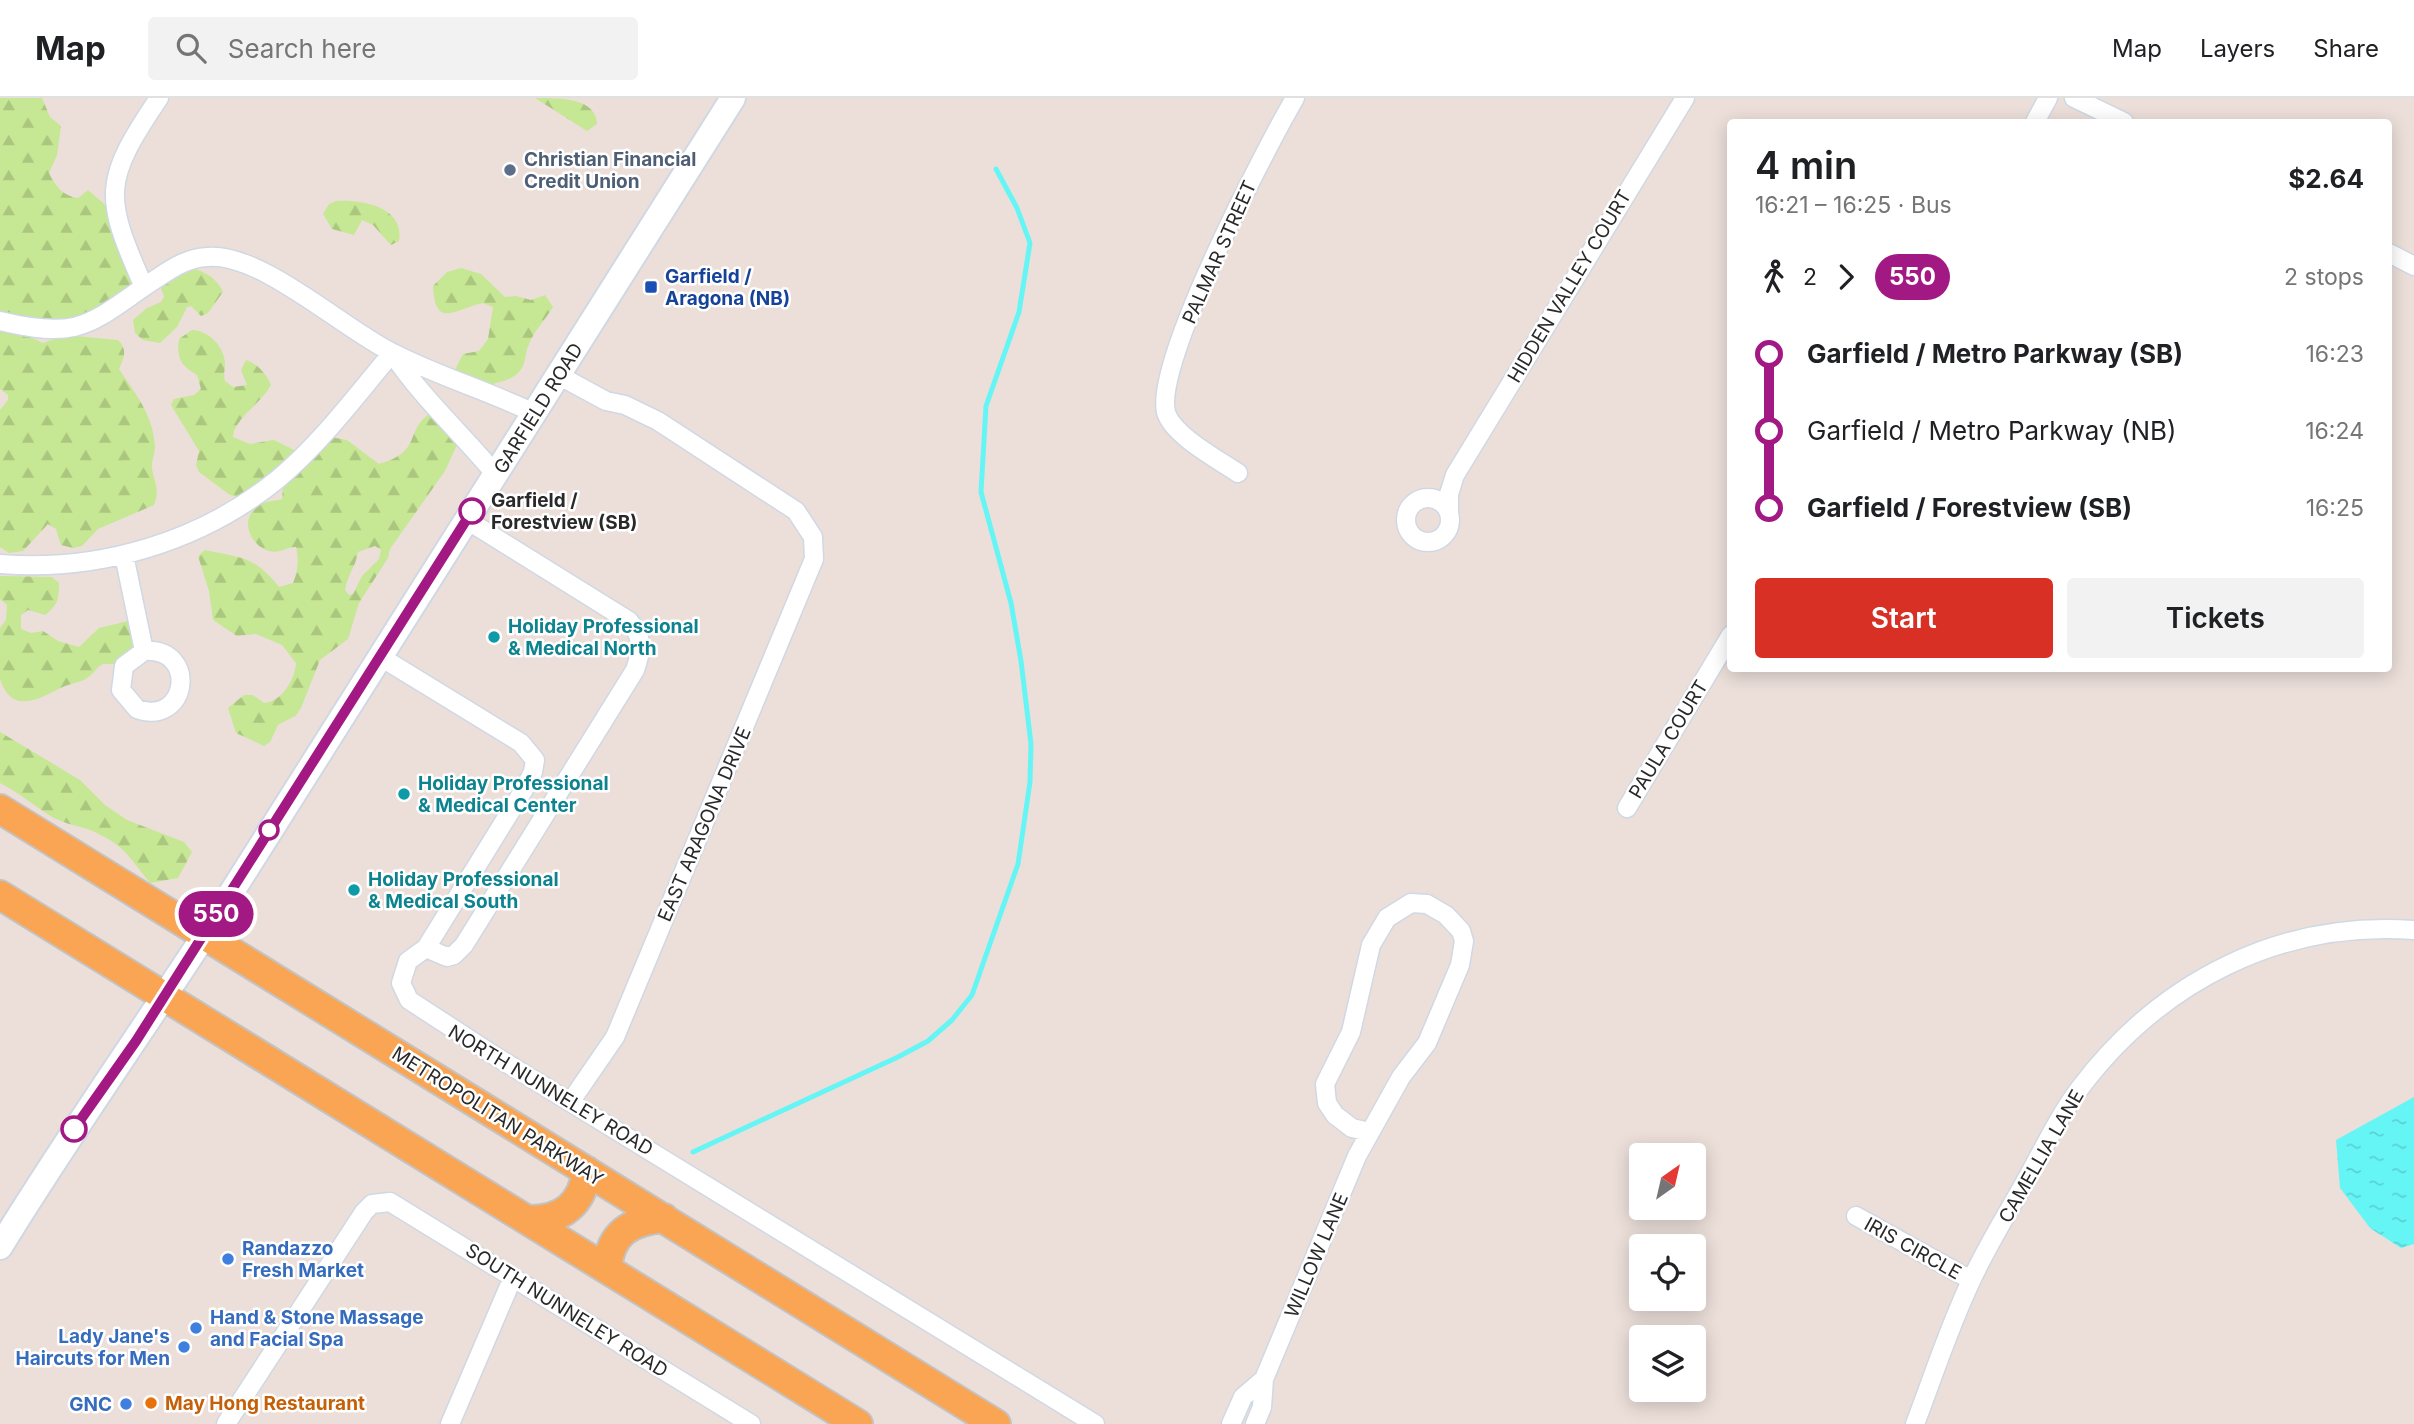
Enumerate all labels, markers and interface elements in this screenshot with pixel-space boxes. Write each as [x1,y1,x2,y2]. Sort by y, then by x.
search box [148,17,638,80]
text: Map [35,28,106,68]
icon: search [172,29,210,67]
text: Search here [228,33,376,64]
text: Map [2112,34,2162,63]
text: Layers [2200,34,2275,63]
text: Share [2313,34,2379,63]
text: 4 min [1755,142,1857,188]
place label: Christian Financial Credit Union [524,148,697,193]
marker: Christian Financial Credit Union [502,162,518,178]
text: $2.64 [2288,163,2364,194]
street label: PALMAR STREET [1178,177,1261,327]
street label: HIDDEN VALLEY COURT [1503,186,1636,387]
text: 16:21 – 16:25 · Bus [1755,191,1952,219]
icon: walk [1755,258,1793,296]
icon: forward [1827,258,1865,296]
text: 550 [1889,262,1936,291]
text: 2 [1803,263,1817,291]
text: 2 stops [2284,263,2364,291]
place label: Garfield / Aragona (NB) [665,265,790,310]
marker: Garfield / Aragona (NB) [643,279,659,295]
text: Garfield / Metro Parkway (SB) [1807,338,2183,369]
street label: GARFIELD ROAD [489,339,588,478]
text: 16:23 [2306,340,2364,368]
text: Garfield / Metro Parkway (NB) [1807,415,2177,446]
text: 16:24 [2305,417,2364,445]
place label: Garfield / Forestview (SB) [491,489,637,534]
text: Garfield / Forestview (SB) [1807,492,2132,523]
text: 16:25 [2306,494,2364,522]
marker: Garfield / Forestview (SB) [459,498,485,524]
button: Start [1755,578,2053,658]
button: Tickets [2067,578,2364,658]
place label: Holiday Professional & Medical North [508,615,699,660]
marker: Holiday Professional & Medical North [486,629,502,645]
street label: PAULA COURT [1624,676,1713,803]
street label: EAST ARAGONA DRIVE [653,723,756,925]
place label: Holiday Professional & Medical Center [418,772,609,817]
marker: Holiday Professional & Medical Center [396,786,412,802]
unlabelled marker [259,820,279,840]
place label: Holiday Professional & Medical South [368,868,559,913]
marker: Holiday Professional & Medical South [346,882,362,898]
line badge: 550 [176,891,256,937]
text: 550 [193,899,239,928]
street label: NORTH NUNNELEY ROAD [444,1020,657,1161]
street label: METROPOLITAN PARKWAY [388,1042,608,1191]
street label: CAMELLIA LANE [1994,1086,2089,1227]
unlabelled marker [61,1116,87,1142]
north arrow [1629,1143,1706,1220]
map controls [1629,1143,1706,1402]
street label: WILLOW LANE [1280,1190,1353,1321]
street label: IRIS CIRCLE [1860,1212,1965,1284]
button: locate [1629,1234,1706,1311]
place label: Randazzo Fresh Market [242,1237,364,1282]
street label: SOUTH NUNNELEY ROAD [461,1239,672,1382]
marker: Randazzo Fresh Market [220,1251,236,1267]
place label: Hand & Stone Massage and Facial Spa [210,1306,424,1351]
marker: Hand & Stone Massage and Facial Spa [188,1320,204,1336]
place label: Lady Jane's Haircuts for Men [15,1325,170,1370]
button: layers [1629,1325,1706,1402]
marker: Lady Jane's Haircuts for Men [176,1339,192,1355]
place label: May Hong Restaurant [165,1392,365,1415]
place label: GNC [69,1393,112,1416]
marker: May Hong Restaurant [143,1395,159,1411]
marker: GNC [118,1396,134,1412]

